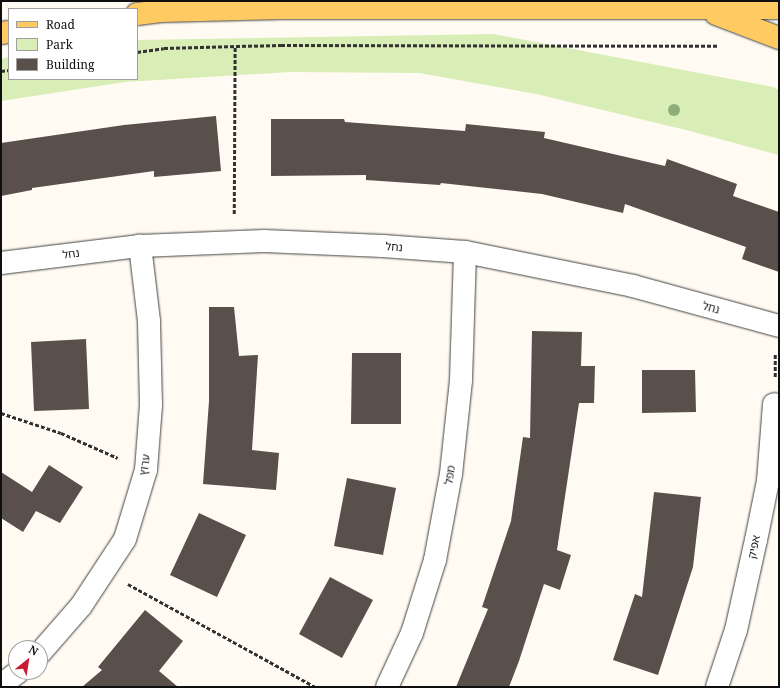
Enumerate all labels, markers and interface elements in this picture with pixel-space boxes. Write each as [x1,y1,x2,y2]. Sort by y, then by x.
legend [8,8,138,80]
text: Road [46,16,75,33]
text: Park [46,36,73,53]
text: Building [46,56,94,73]
street label: נחל [385,240,403,254]
street label: נחל [62,246,80,262]
street label: נחל [701,299,721,317]
street label: ערוץ [137,453,153,477]
street label: מפל [442,465,458,485]
street label: אפיק [745,534,763,560]
north arrow [8,640,48,680]
text: N [26,641,41,659]

